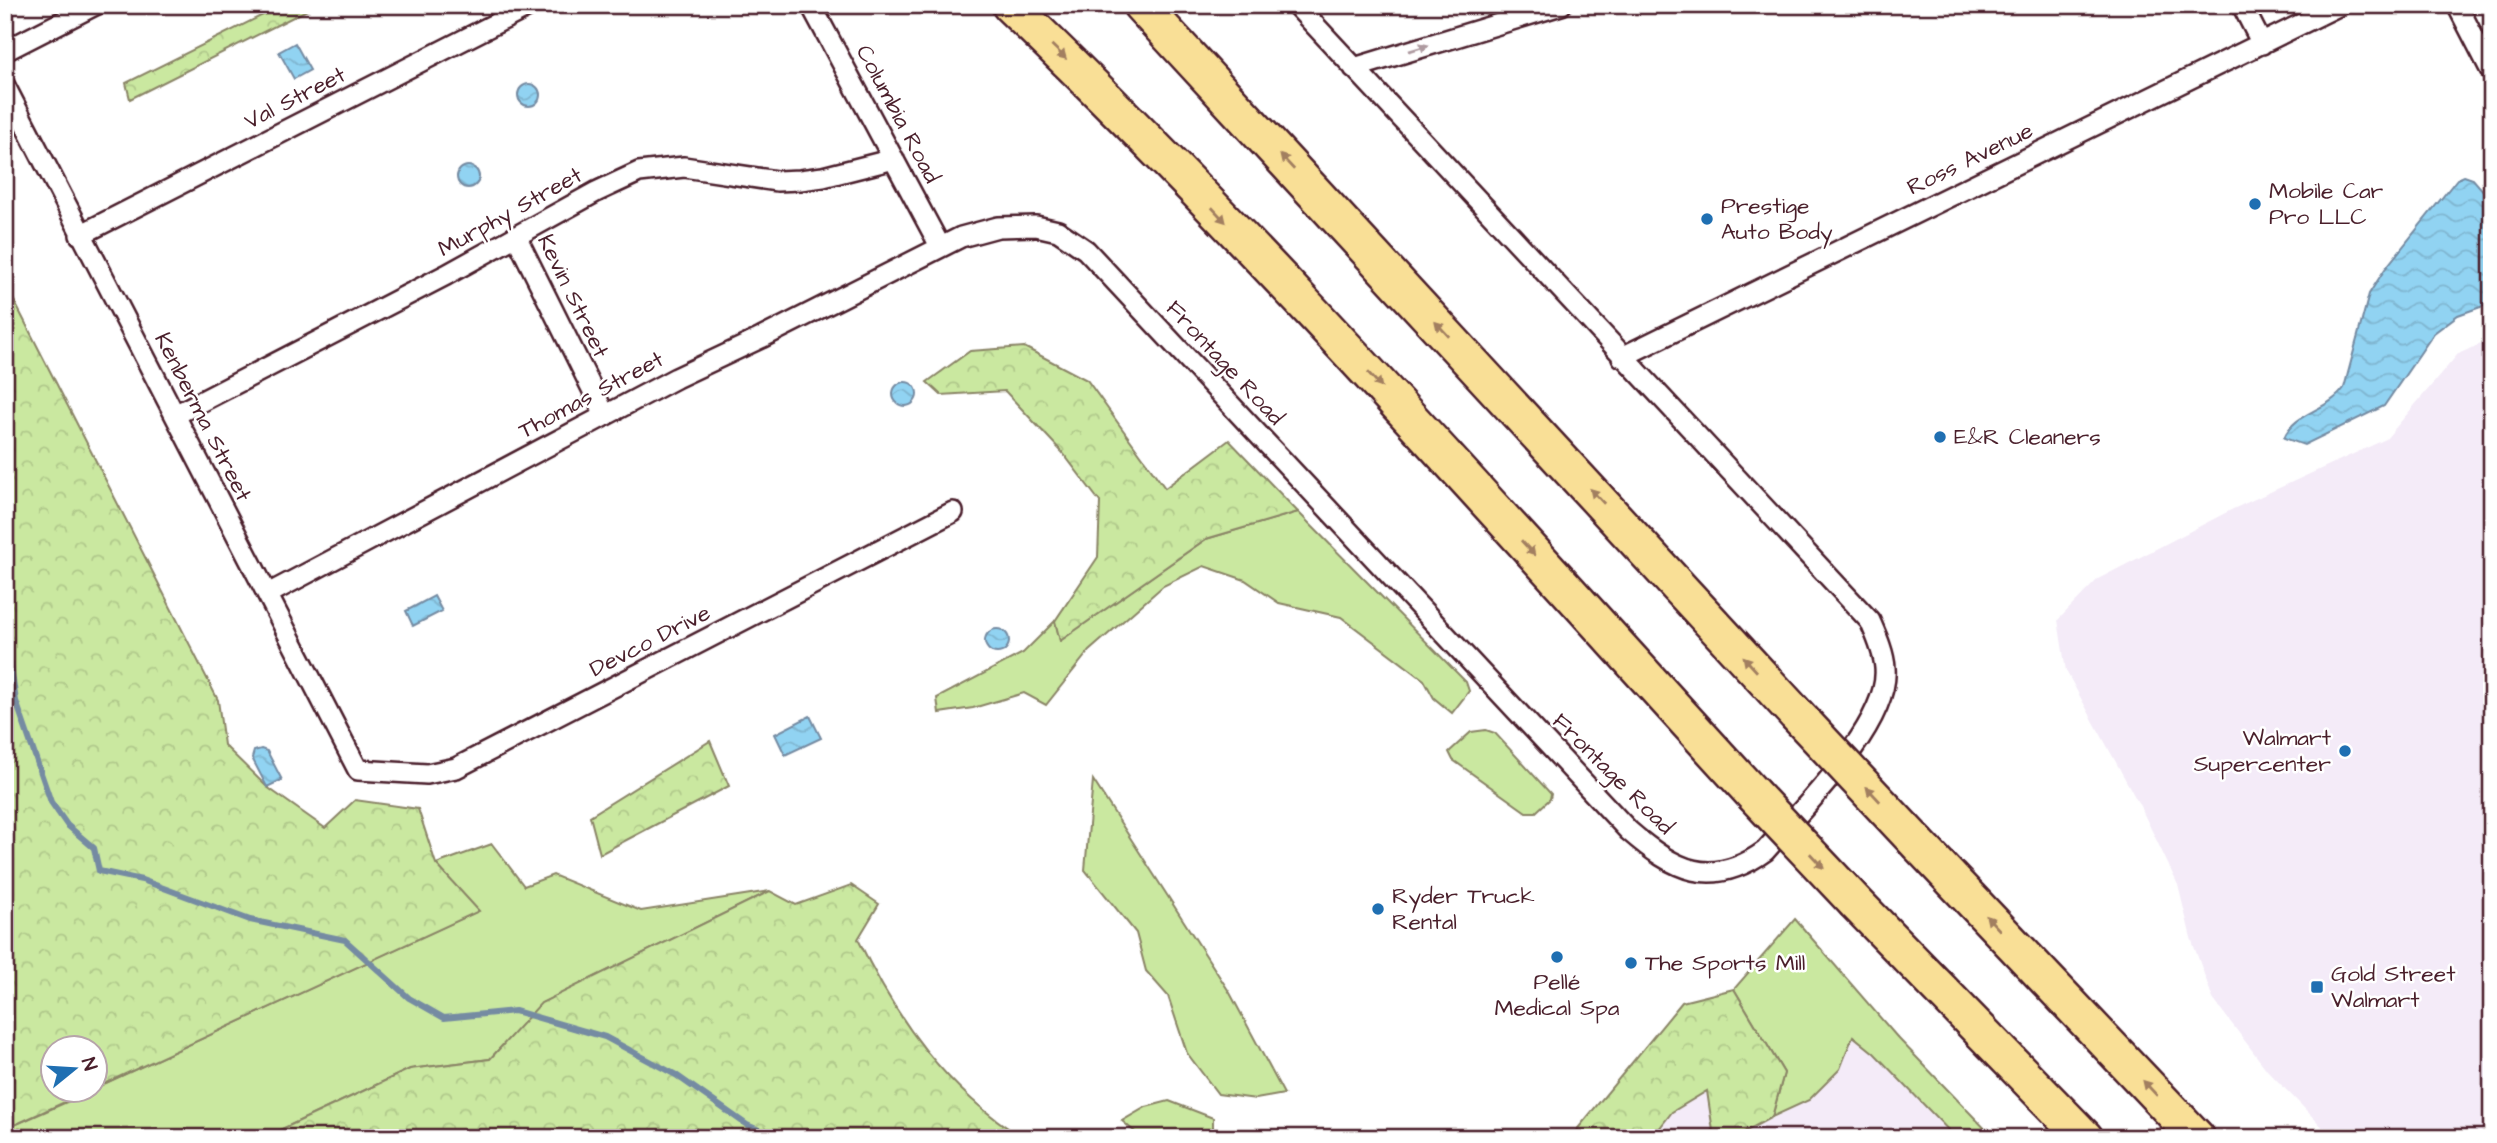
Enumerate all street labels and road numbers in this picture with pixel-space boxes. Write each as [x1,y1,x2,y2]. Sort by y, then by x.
street label: Columbia Road [848,39,948,189]
street label: Val Street [239,58,352,137]
street label: Ross Avenue [1902,115,2038,203]
street label: Murphy Street [432,159,589,266]
street label: Kevin Street [529,229,617,364]
street label: Frontage Road [1158,293,1292,433]
street label: Kenberma Street [147,327,260,508]
street label: Thomas Street [513,343,670,447]
street label: Devco Drive [584,597,716,685]
street label: Frontage Road [1544,706,1681,843]

